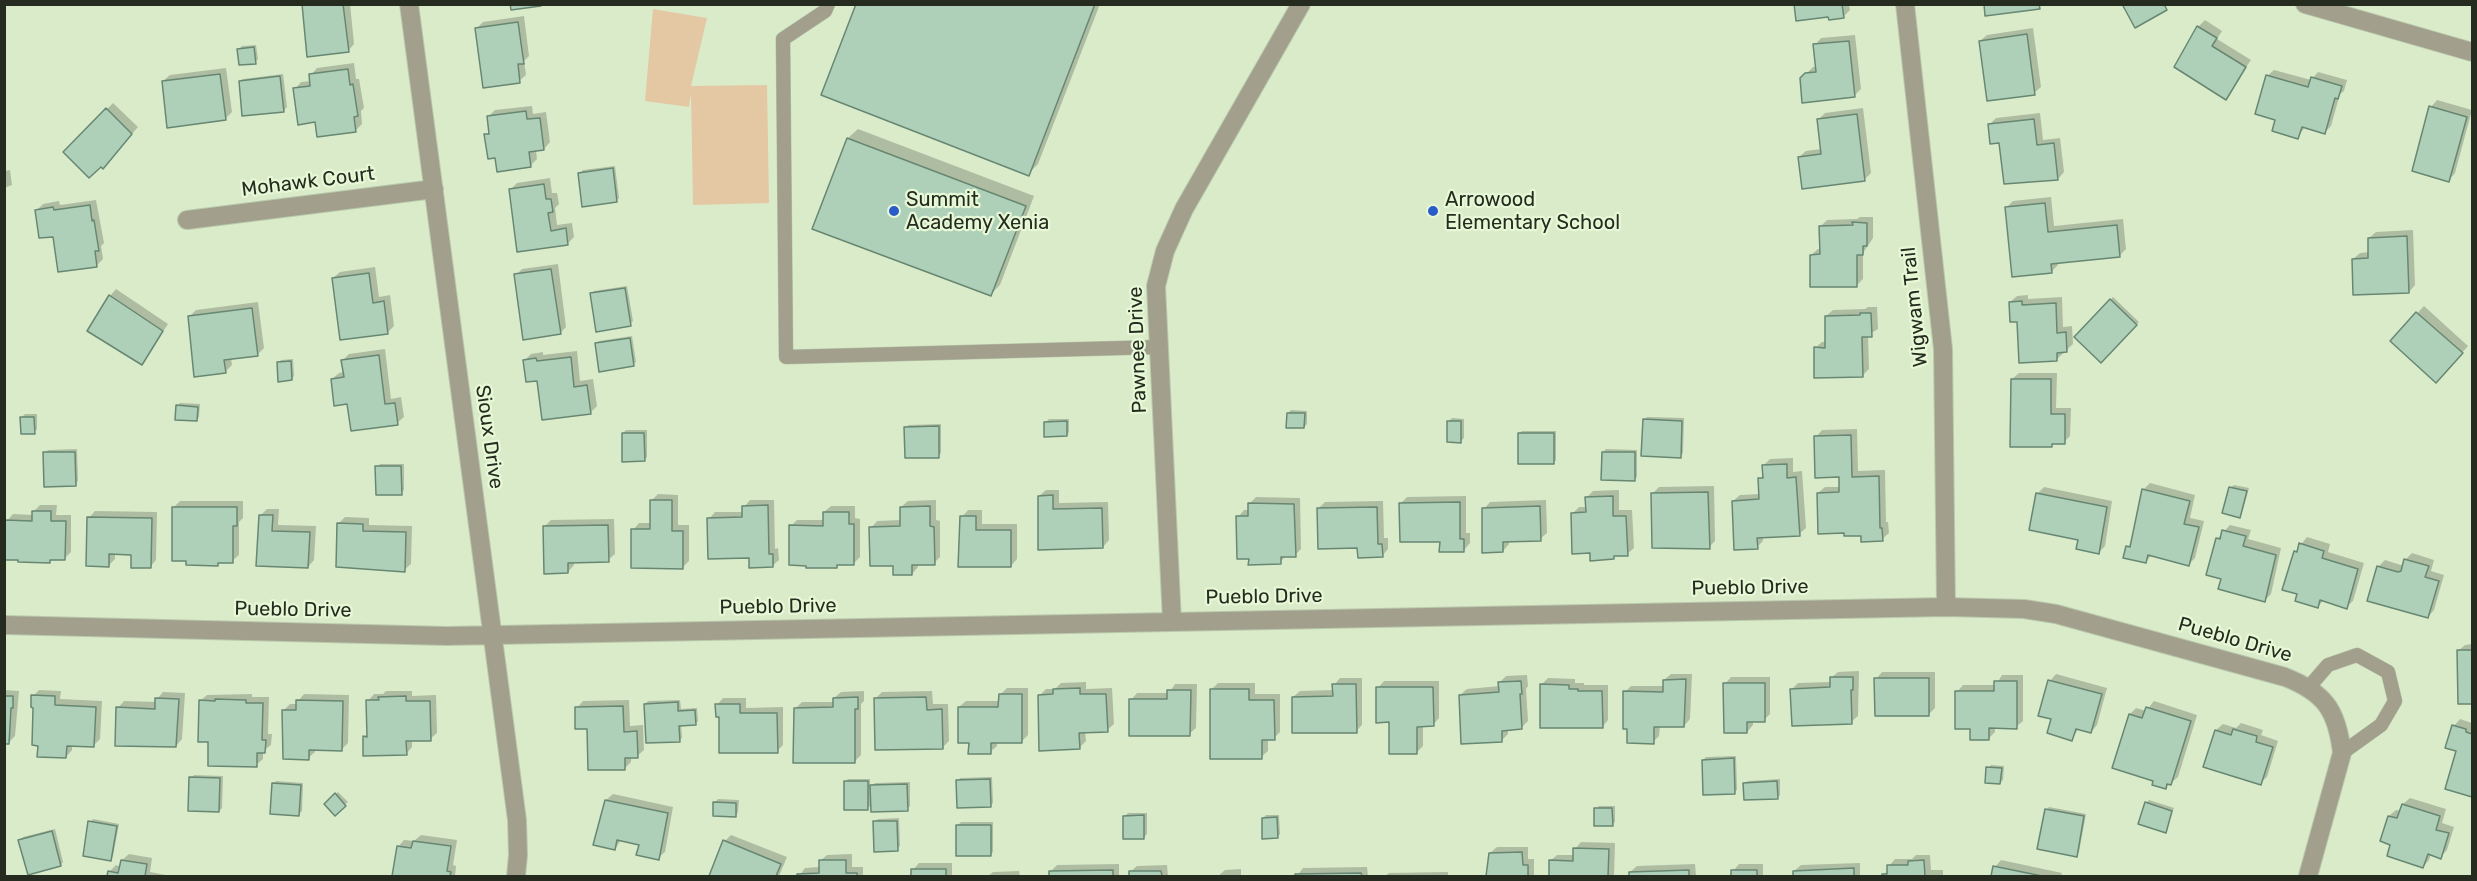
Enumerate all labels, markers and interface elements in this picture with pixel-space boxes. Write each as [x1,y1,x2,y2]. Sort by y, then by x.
street label: Mohawk Court [240,162,376,202]
place label: Summit Academy Xenia [906,188,1049,235]
place label: Arrowood Elementary School [1445,188,1620,235]
marker: Summit Academy Xenia [887,204,901,218]
marker: Arrowood Elementary School [1426,204,1440,218]
street label: Wigwam Trail [1897,246,1933,368]
street label: Pawnee Drive [1124,286,1152,414]
street label: Sioux Drive [470,384,508,490]
street label: Pueblo Drive [1691,575,1809,601]
street label: Pueblo Drive [1205,584,1323,610]
street label: Pueblo Drive [719,594,837,620]
street label: Pueblo Drive [234,597,352,623]
street label: Pueblo Drive [2175,612,2295,668]

